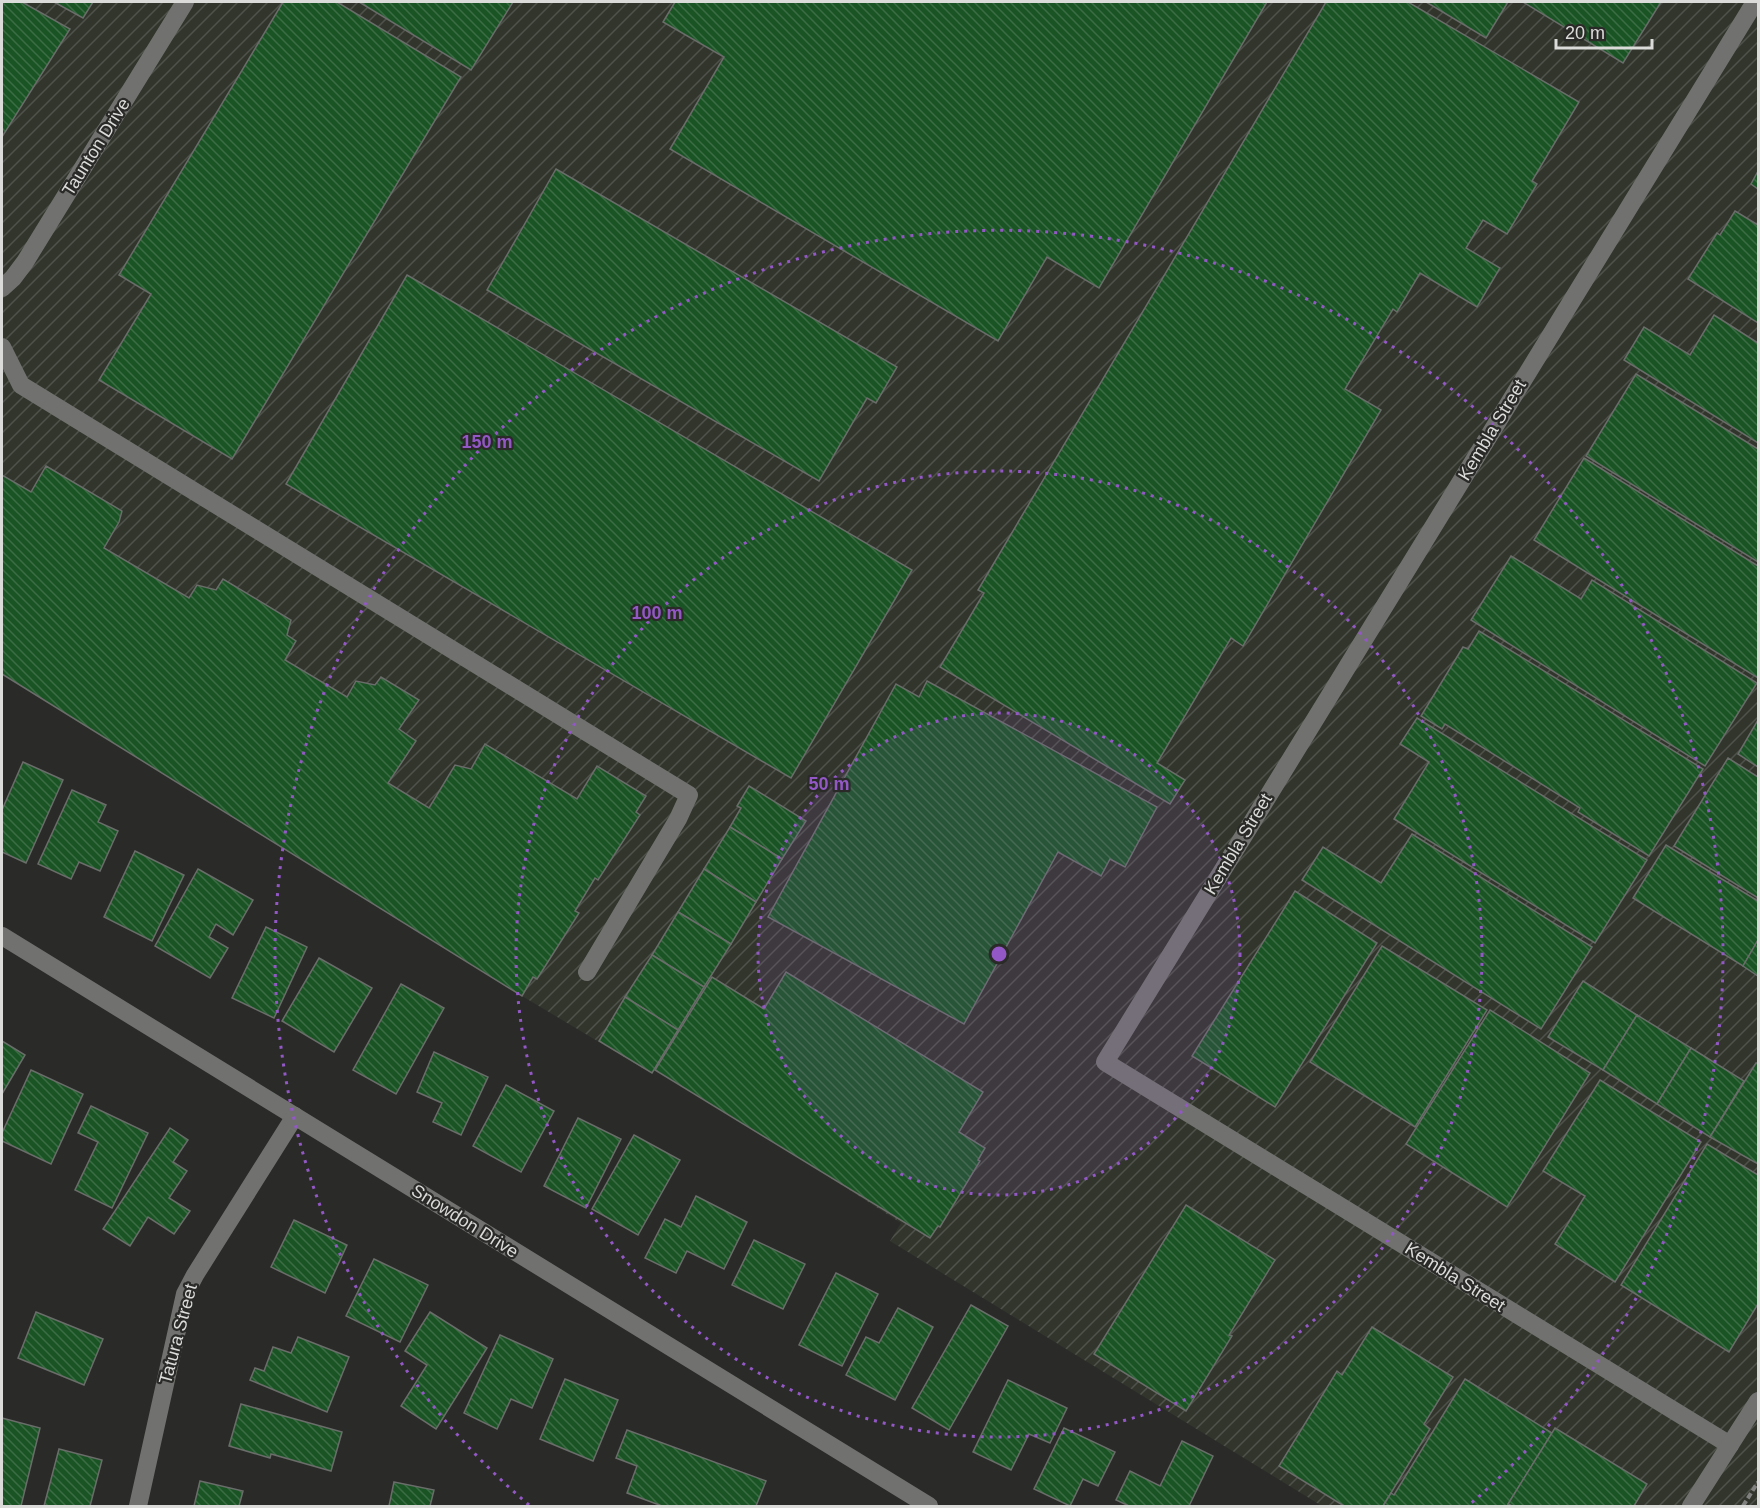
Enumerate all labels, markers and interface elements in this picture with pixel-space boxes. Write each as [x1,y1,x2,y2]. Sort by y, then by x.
scale bar [1556,12,1652,50]
text: 20 m [1565,23,1605,43]
street label: Taunton Drive [58,95,134,199]
street label: Kembla Street [1454,376,1530,484]
text: 150 m [461,432,513,452]
text: 100 m [631,603,683,623]
text: 50 m [808,774,850,794]
street label: Kembla Street [1200,790,1276,898]
centre of rings [989,944,1009,964]
street label: Snowdon Drive [408,1180,522,1262]
street label: Kembla Street [1401,1238,1509,1316]
street label: Tatura Street [155,1282,201,1386]

